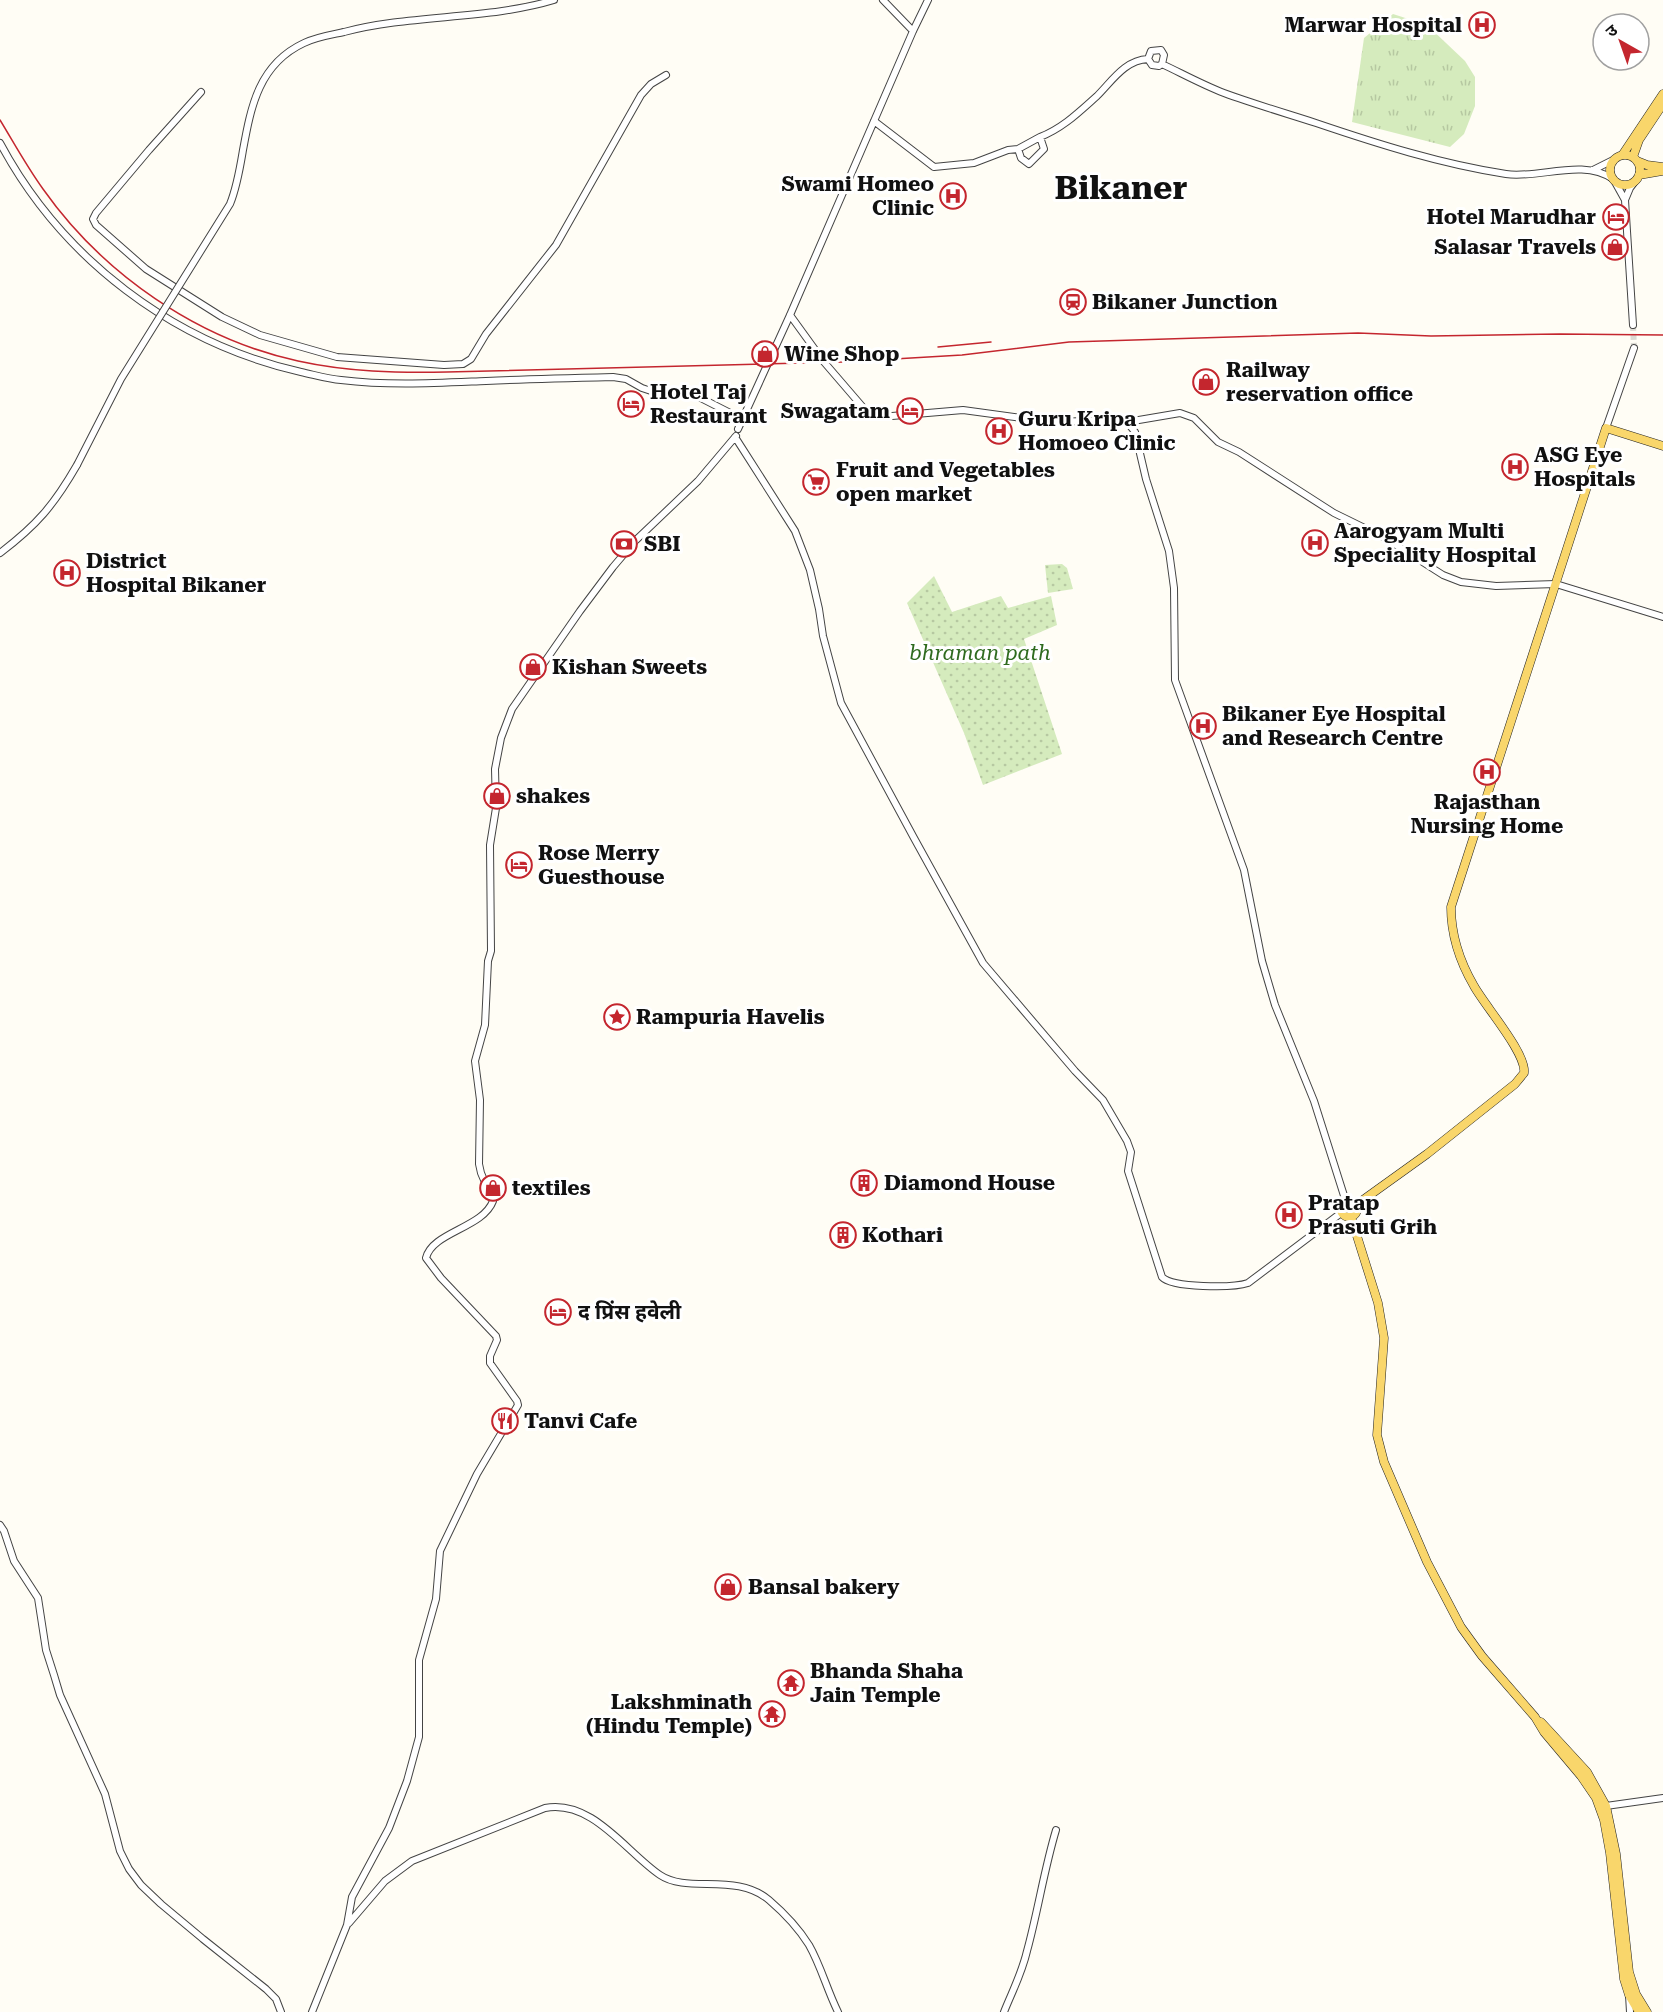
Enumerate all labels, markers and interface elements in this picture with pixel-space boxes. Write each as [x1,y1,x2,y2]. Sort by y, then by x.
hospital icon: Marwar Hospital [1467,10,1497,40]
north arrow [1591,12,1651,72]
place label: Marwar Hospital [1284,13,1462,37]
text: उ [1602,20,1622,41]
district label: Bikaner [1055,168,1187,207]
place label: Swami Homeo Clinic [782,172,934,220]
hospital icon: Swami Homeo Clinic [938,181,968,211]
hotel icon: Hotel Marudhar [1601,202,1631,232]
place label: Hotel Marudhar [1427,205,1596,229]
shop icon: Salasar Travels [1600,232,1630,262]
place label: Salasar Travels [1434,235,1596,259]
station icon: Bikaner Junction [1058,287,1088,317]
place label: Bikaner Junction [1092,290,1278,314]
shop icon: Wine Shop [750,339,780,369]
place label: Wine Shop [784,342,899,366]
place label: Railway reservation office [1226,358,1413,406]
shop icon: Railway reservation office [1191,367,1221,397]
place label: Hotel Taj Restaurant [650,380,768,428]
hotel icon: Hotel Taj Restaurant [616,389,646,419]
hotel icon: Swagatam [895,396,925,426]
place label: Swagatam [781,399,890,423]
place label: Guru Kripa Homoeo Clinic [1018,407,1176,455]
hospital icon: Guru Kripa Homoeo Clinic [984,416,1014,446]
place label: ASG Eye Hospitals [1534,443,1635,491]
hospital icon: ASG Eye Hospitals [1500,452,1530,482]
place label: Fruit and Vegetables open market [836,458,1055,506]
supermarket icon: Fruit and Vegetables open market [801,467,831,497]
place label: Aarogyam Multi Speciality Hospital [1334,519,1536,567]
hospital icon: Aarogyam Multi Speciality Hospital [1300,528,1330,558]
bank icon: SBI [609,529,639,559]
place label: SBI [644,532,681,556]
place label: District Hospital Bikaner [86,549,267,597]
hospital icon: District Hospital Bikaner [52,558,82,588]
park label: bhraman path [909,641,1051,665]
shop icon: Kishan Sweets [518,652,548,682]
place label: Kishan Sweets [552,655,707,679]
place label: Bikaner Eye Hospital and Research Centre [1222,702,1446,750]
hospital icon: Bikaner Eye Hospital and Research Centre [1188,711,1218,741]
hospital icon: Rajasthan Nursing Home [1472,757,1502,787]
shop icon: shakes [482,781,512,811]
place label: shakes [516,784,590,808]
place label: Rajasthan Nursing Home [1411,790,1563,838]
place label: Rose Merry Guesthouse [538,841,665,889]
hotel icon: Rose Merry Guesthouse [504,850,534,880]
place icon: Rampuria Havelis [602,1002,632,1032]
place label: Rampuria Havelis [636,1005,825,1029]
building icon: Diamond House [849,1168,879,1198]
place label: Diamond House [884,1171,1055,1195]
shop icon: textiles [478,1173,508,1203]
place label: textiles [512,1176,591,1200]
place label: Pratap Prasuti Grih [1308,1191,1437,1239]
hospital icon: Pratap Prasuti Grih [1274,1200,1304,1230]
building icon: Kothari [828,1220,858,1250]
place label: Kothari [862,1223,943,1247]
hotel icon: द प्रिंस हवेली [543,1297,573,1327]
place label: द प्रिंस हवेली [578,1300,682,1324]
restaurant icon: Tanvi Cafe [490,1406,520,1436]
place label: Tanvi Cafe [524,1409,637,1433]
shop icon: Bansal bakery [713,1572,743,1602]
place label: Bansal bakery [748,1575,900,1599]
place label: Bhanda Shaha Jain Temple [810,1659,964,1707]
temple icon: Bhanda Shaha Jain Temple [776,1668,806,1698]
place label: Lakshminath (Hindu Temple) [586,1690,752,1738]
temple icon: Lakshminath (Hindu Temple) [757,1699,787,1729]

